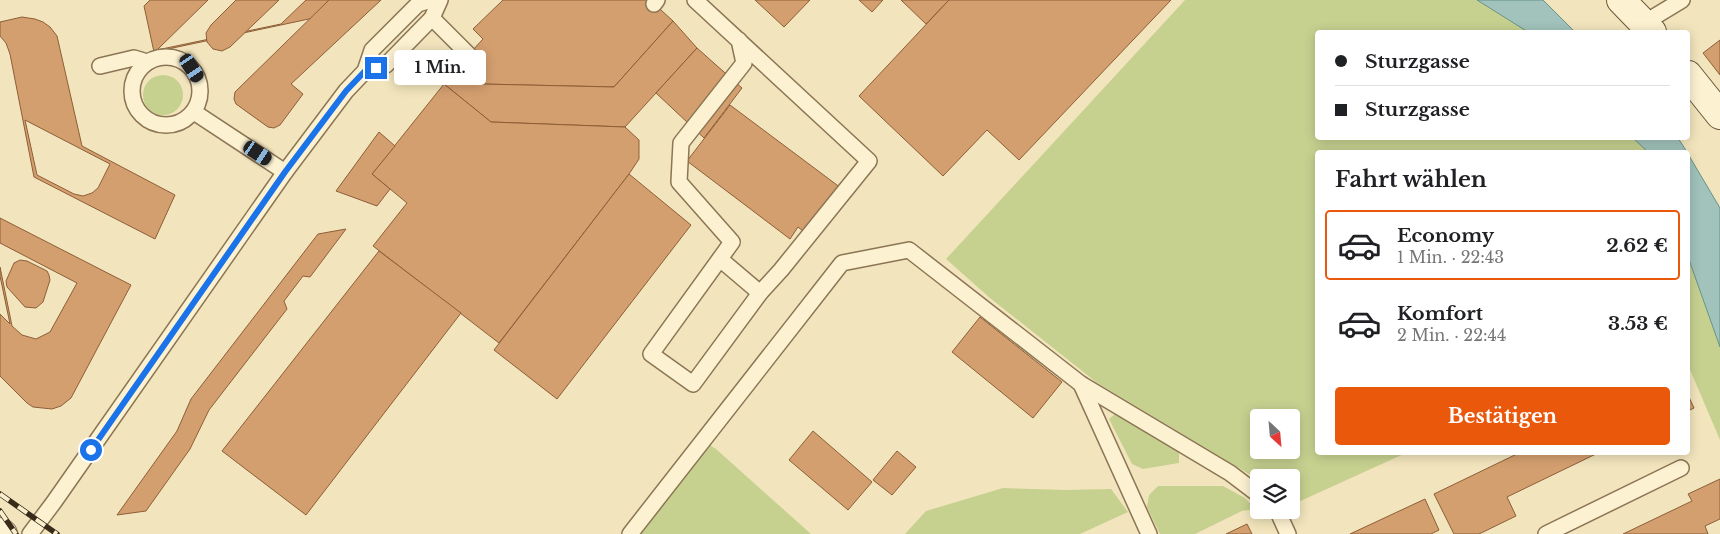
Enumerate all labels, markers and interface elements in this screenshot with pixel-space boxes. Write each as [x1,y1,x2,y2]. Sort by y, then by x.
callout: 1 Min. [394,50,486,86]
text: Sturzgasse [1365,50,1470,73]
car [177,51,206,85]
route end [365,57,387,79]
text: 1 Min. [414,57,466,77]
text: Sturzgasse [1365,98,1470,121]
car [241,138,274,168]
text: Fahrt wählen [1335,166,1487,193]
icon: car [1337,223,1382,268]
text: Economy [1397,224,1494,247]
text: 2.62 € [1606,234,1668,257]
text: 1 Min. · 22:43 [1397,247,1504,267]
icon: car [1337,301,1382,346]
text: Komfort [1397,302,1483,325]
text: 3.53 € [1608,312,1668,335]
text: 2 Min. · 22:44 [1397,325,1506,345]
button: Bestätigen [1335,387,1670,445]
north arrow [1250,409,1300,459]
map controls [1250,409,1300,519]
route start [80,439,102,461]
button: layers [1250,469,1300,519]

